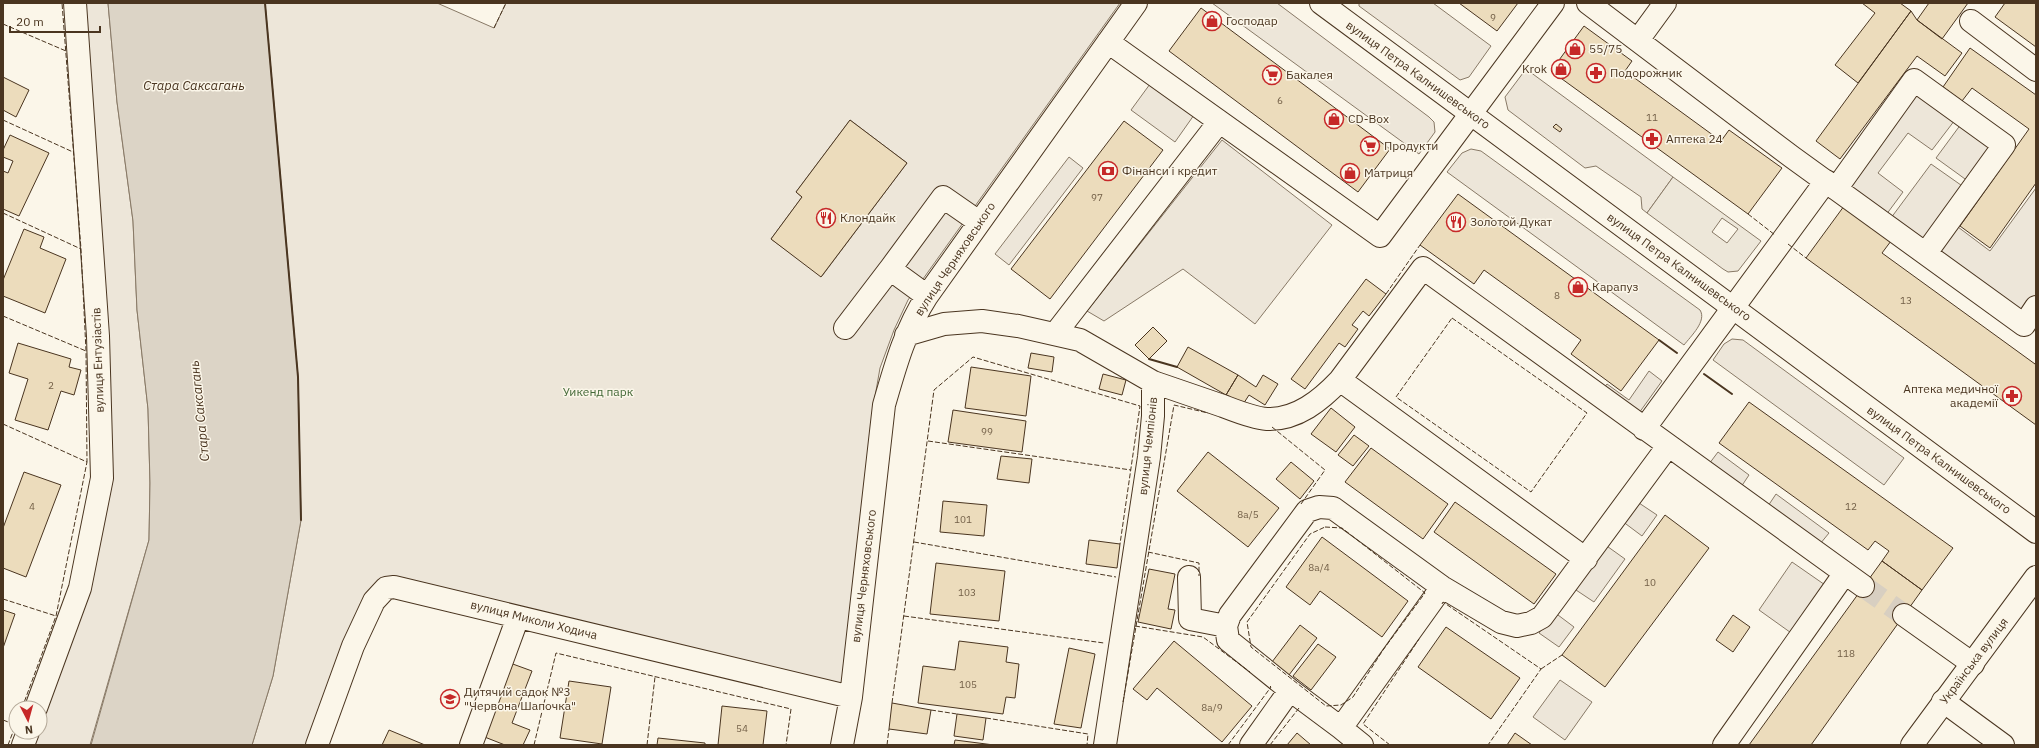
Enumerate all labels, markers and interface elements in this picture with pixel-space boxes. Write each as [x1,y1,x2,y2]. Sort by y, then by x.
scale bar [10,8,100,34]
shop icon: Господар [1201,10,1223,32]
house number: 9 [1490,11,1496,24]
place label: Господар [1226,13,1278,28]
text: 20 m [16,14,44,29]
street label: вулиця Петра Калнишевського [1343,17,1494,132]
shop icon: 55/75 [1564,38,1586,60]
place label: 55/75 [1589,41,1622,56]
shop icon: Krok [1550,58,1572,80]
place label: Krok [1522,61,1548,76]
pharmacy icon: Подорожник [1585,62,1607,84]
supermarket icon: Бакалея [1261,64,1283,86]
place label: Подорожник [1610,65,1683,80]
place label: Бакалея [1286,67,1333,82]
water label: Стара Саксагань [143,77,245,94]
house number: 6 [1277,94,1283,107]
shop icon: CD-Box [1323,108,1345,130]
place label: CD-Box [1348,111,1389,126]
house number: 11 [1646,111,1658,124]
pharmacy icon: Аптека 24 [1641,128,1663,150]
place label: Аптека 24 [1666,131,1723,146]
supermarket icon: Продукти [1359,135,1381,157]
place label: Продукти [1384,138,1438,153]
bank icon: Фінанси і кредит [1097,160,1119,182]
shop icon: Матриця [1339,162,1361,184]
place label: Фінанси і кредит [1122,163,1218,178]
place label: Матриця [1364,165,1413,180]
house number: 97 [1091,191,1103,204]
street label: вулиця Черняховського [911,199,998,318]
restaurant icon: Клондайк [815,207,837,229]
street label: вулиця Петра Калнишевського [1604,209,1755,324]
place label: Клондайк [840,210,896,225]
restaurant icon: Золотой Дукат [1445,211,1467,233]
place label: Золотой Дукат [1470,214,1553,229]
shop icon: Карапуз [1567,276,1589,298]
place label: Карапуз [1592,279,1639,294]
house number: 8 [1554,289,1560,302]
house number: 13 [1900,294,1912,307]
street label: вулиця Ентузіастів [88,307,107,413]
water label: Стара Саксагань [186,360,213,462]
house number: 2 [48,379,54,392]
place label: Аптека медичної академії [1903,381,1999,410]
park label: Уикенд парк [563,384,634,399]
pharmacy icon: Аптека медичної академії [2001,385,2023,407]
street label: вулиця Чемпіонів [1135,396,1160,496]
street label: вулиця Петра Калнишевського [1864,402,2015,517]
house number: 99 [981,425,993,438]
house number: 4 [29,500,35,513]
house number: 12 [1845,500,1857,513]
street label: вулиця Черняховського [848,508,879,643]
house number: 8а/5 [1237,508,1259,521]
house number: 101 [954,513,972,526]
house number: 8а/4 [1308,561,1330,574]
house number: 10 [1644,576,1656,589]
house number: 103 [958,586,976,599]
street label: вулиця Миколи Ходича [469,596,600,643]
street label: Українська вулиця [1936,614,2011,707]
house number: 118 [1837,647,1855,660]
house number: 105 [959,678,977,691]
place label: Дитячий садок №3 "Червона Шапочка" [464,684,576,713]
school or university icon: Дитячий садок №3 "Червона Шапочка" [439,688,461,710]
north arrow [8,700,48,740]
house number: 8а/9 [1201,701,1223,714]
house number: 54 [736,722,748,735]
text: N [24,723,34,737]

